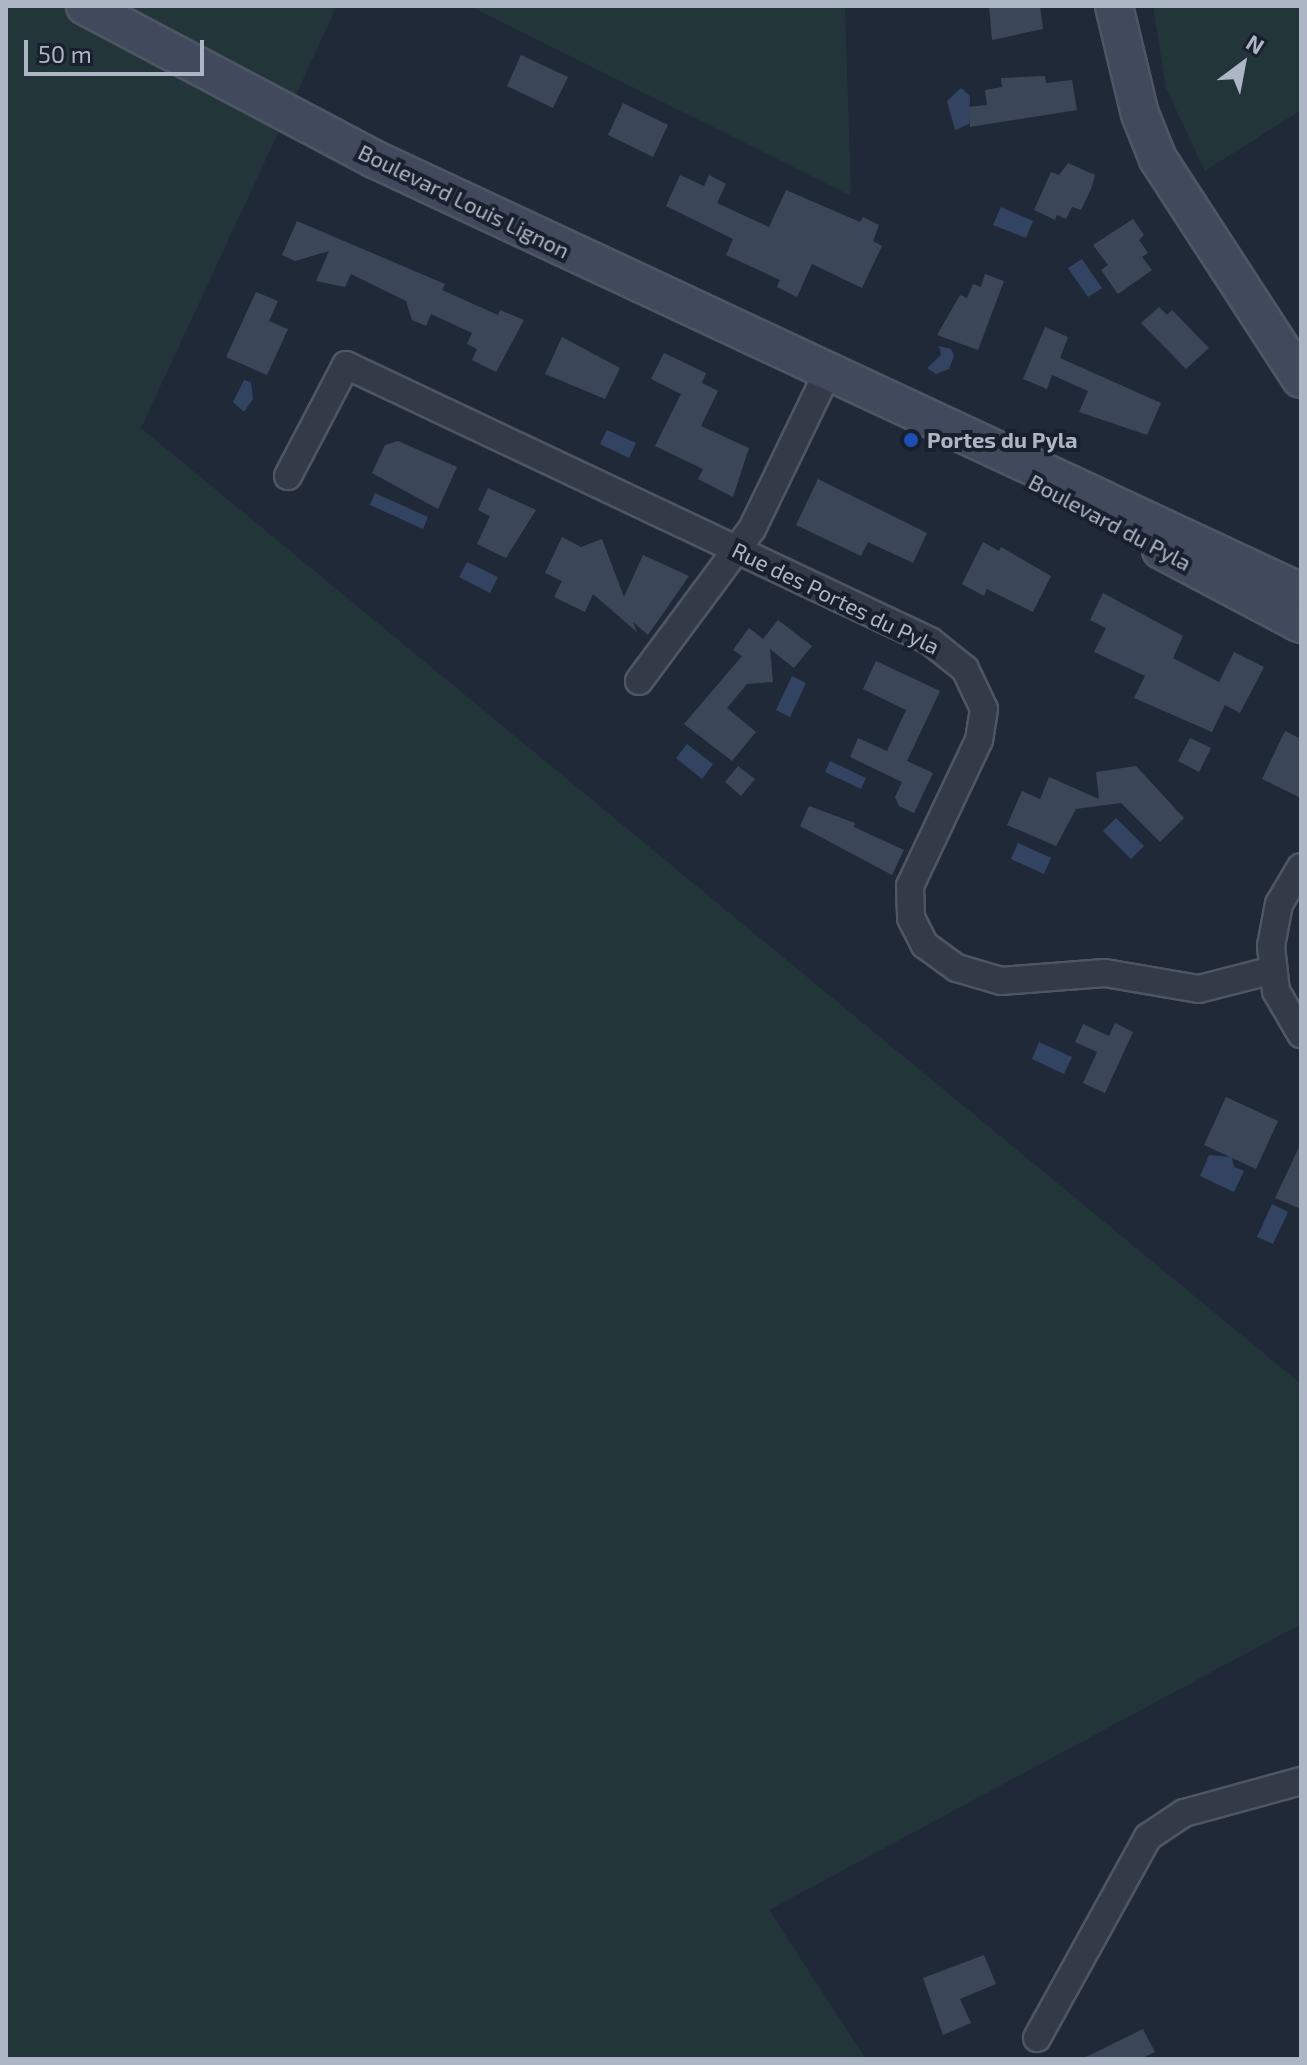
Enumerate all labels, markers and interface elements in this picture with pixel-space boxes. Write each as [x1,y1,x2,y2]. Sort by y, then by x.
scale bar [28,24,208,74]
north arrow [1203,24,1283,104]
text: N [1242,28,1269,59]
text: 50 m [38,39,92,68]
street label: Boulevard Louis Lignon [354,138,574,264]
place label: Portes du Pyla [927,427,1078,453]
marker: Portes du Pyla [902,431,920,449]
street label: Boulevard du Pyla [1024,468,1196,576]
street label: Rue des Portes du Pyla [728,536,944,660]

